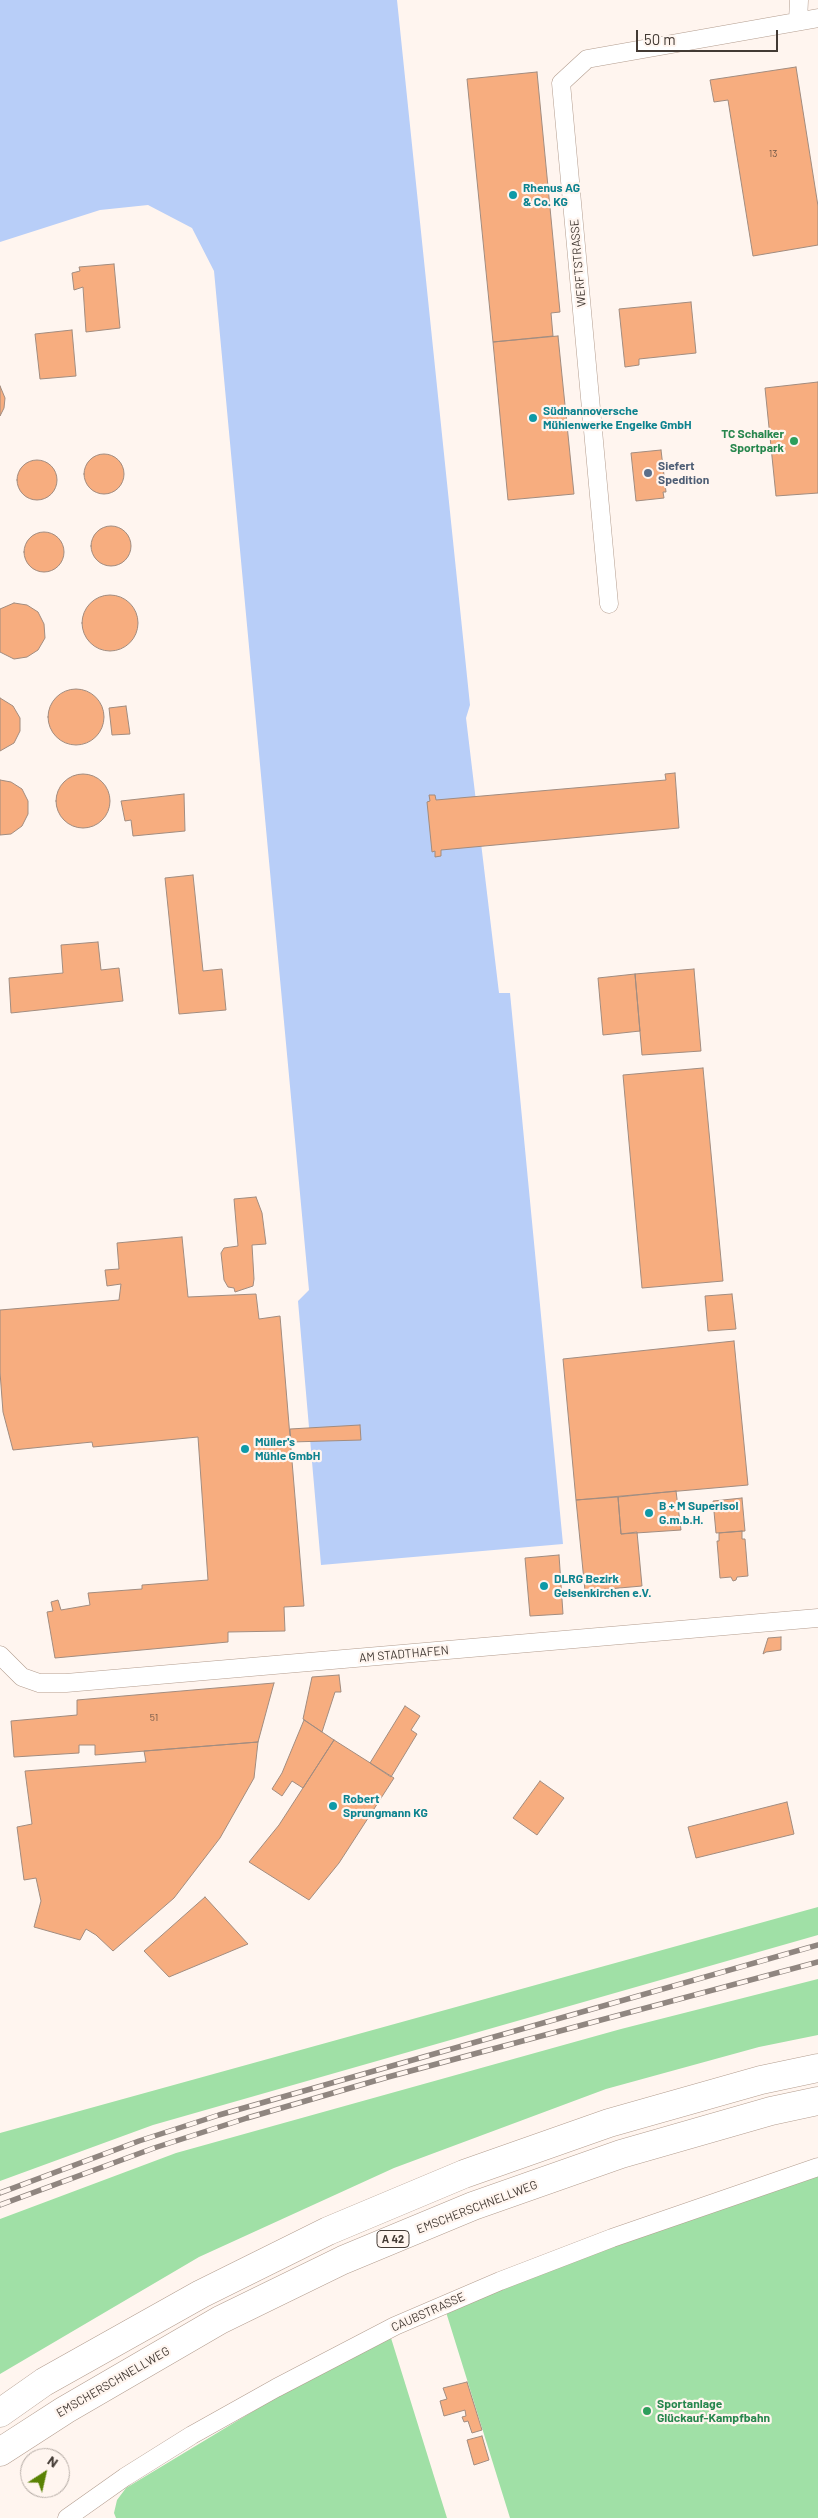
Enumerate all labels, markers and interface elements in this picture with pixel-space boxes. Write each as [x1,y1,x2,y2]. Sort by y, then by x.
scale bar [638,20,780,52]
text: 50 m [644,30,676,48]
house number: 13 [769,148,777,160]
place label: Rhenus AG & Co. KG [523,181,580,209]
marker: Rhenus AG & Co. KG [507,189,519,201]
street label: WERFTSTRASSE [567,218,589,308]
place label: Südhannoversche Mühlenwerke Engelke GmbH [543,404,692,432]
marker: Südhannoversche Mühlenwerke Engelke GmbH [527,412,539,424]
place label: TC Schalker Sportpark [721,427,784,455]
marker: TC Schalker Sportpark [788,435,800,447]
place label: Siefert Spedition [658,459,709,487]
marker: Siefert Spedition [642,467,654,479]
place label: Müller's Mühle GmbH [255,1435,320,1463]
marker: Müller's Mühle GmbH [239,1443,251,1455]
place label: B + M SuperIsol G.m.b.H. [659,1499,738,1527]
marker: B + M SuperIsol G.m.b.H. [643,1507,655,1519]
place label: DLRG Bezirk Gelsenkirchen e.V. [554,1572,651,1600]
marker: DLRG Bezirk Gelsenkirchen e.V. [538,1580,550,1592]
street label: AM STADTHAFEN [359,1643,449,1665]
house number: 51 [150,1712,158,1724]
place label: Robert Sprungmann KG [343,1792,428,1820]
marker: Robert Sprungmann KG [327,1800,339,1812]
street label: EMSCHERSCHNELLWEG [415,2177,539,2237]
road number: A 42 [377,2230,409,2248]
street label: CAUBSTRASSE [389,2289,467,2335]
street label: EMSCHERSCHNELLWEG [54,2344,172,2420]
place label: Sportanlage Glückauf-Kampfbahn [657,2397,770,2425]
marker: Sportanlage Glückauf-Kampfbahn [641,2405,653,2417]
north arrow [20,2448,70,2498]
text: N [45,2451,62,2471]

